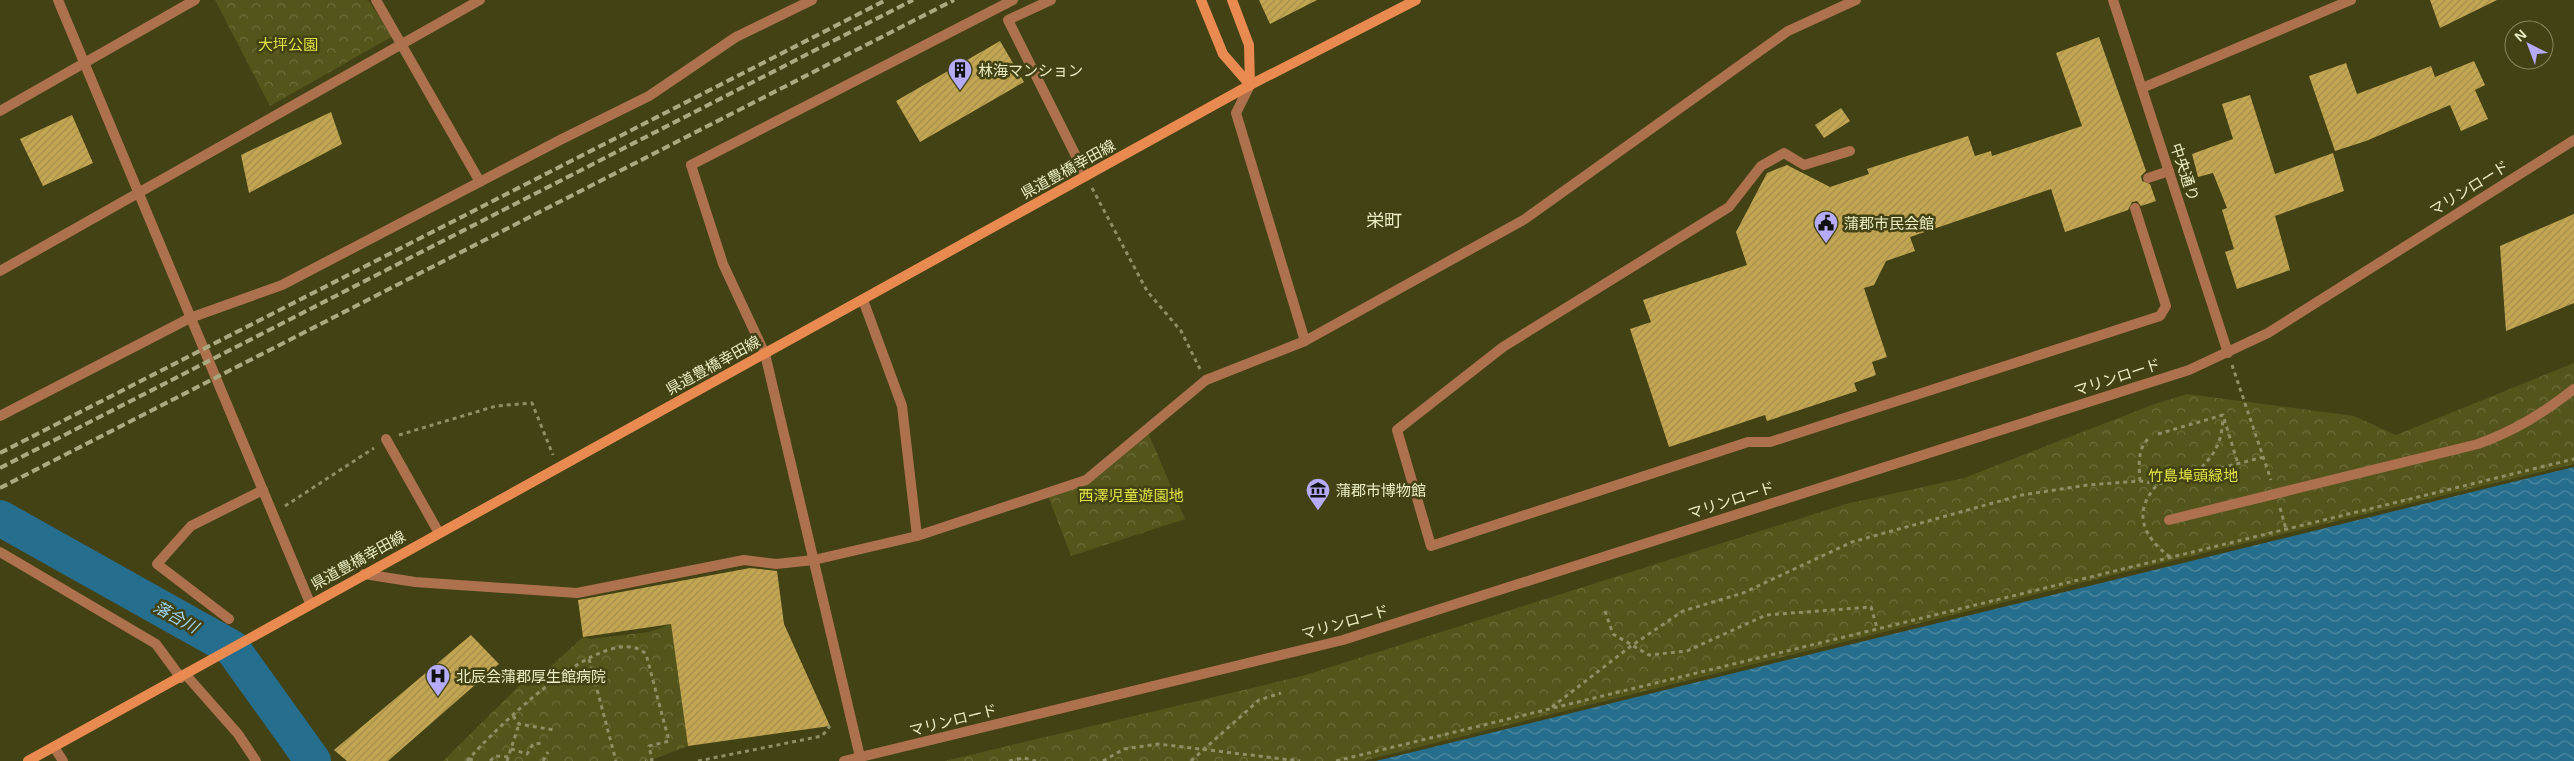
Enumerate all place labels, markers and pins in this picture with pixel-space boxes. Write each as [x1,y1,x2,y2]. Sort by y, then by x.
building icon: 林海マンション [947,57,973,91]
place label: 林海マンション [978,62,1083,79]
public building icon: 蒲郡市民会館 [1813,210,1839,244]
place label: 蒲郡市民会館 [1844,215,1934,232]
museum icon: 蒲郡市博物館 [1305,477,1331,511]
place label: 蒲郡市博物館 [1336,482,1426,499]
hospital icon: 北辰会蒲郡厚生館病院 [425,663,451,697]
place label: 北辰会蒲郡厚生館病院 [456,668,606,685]

